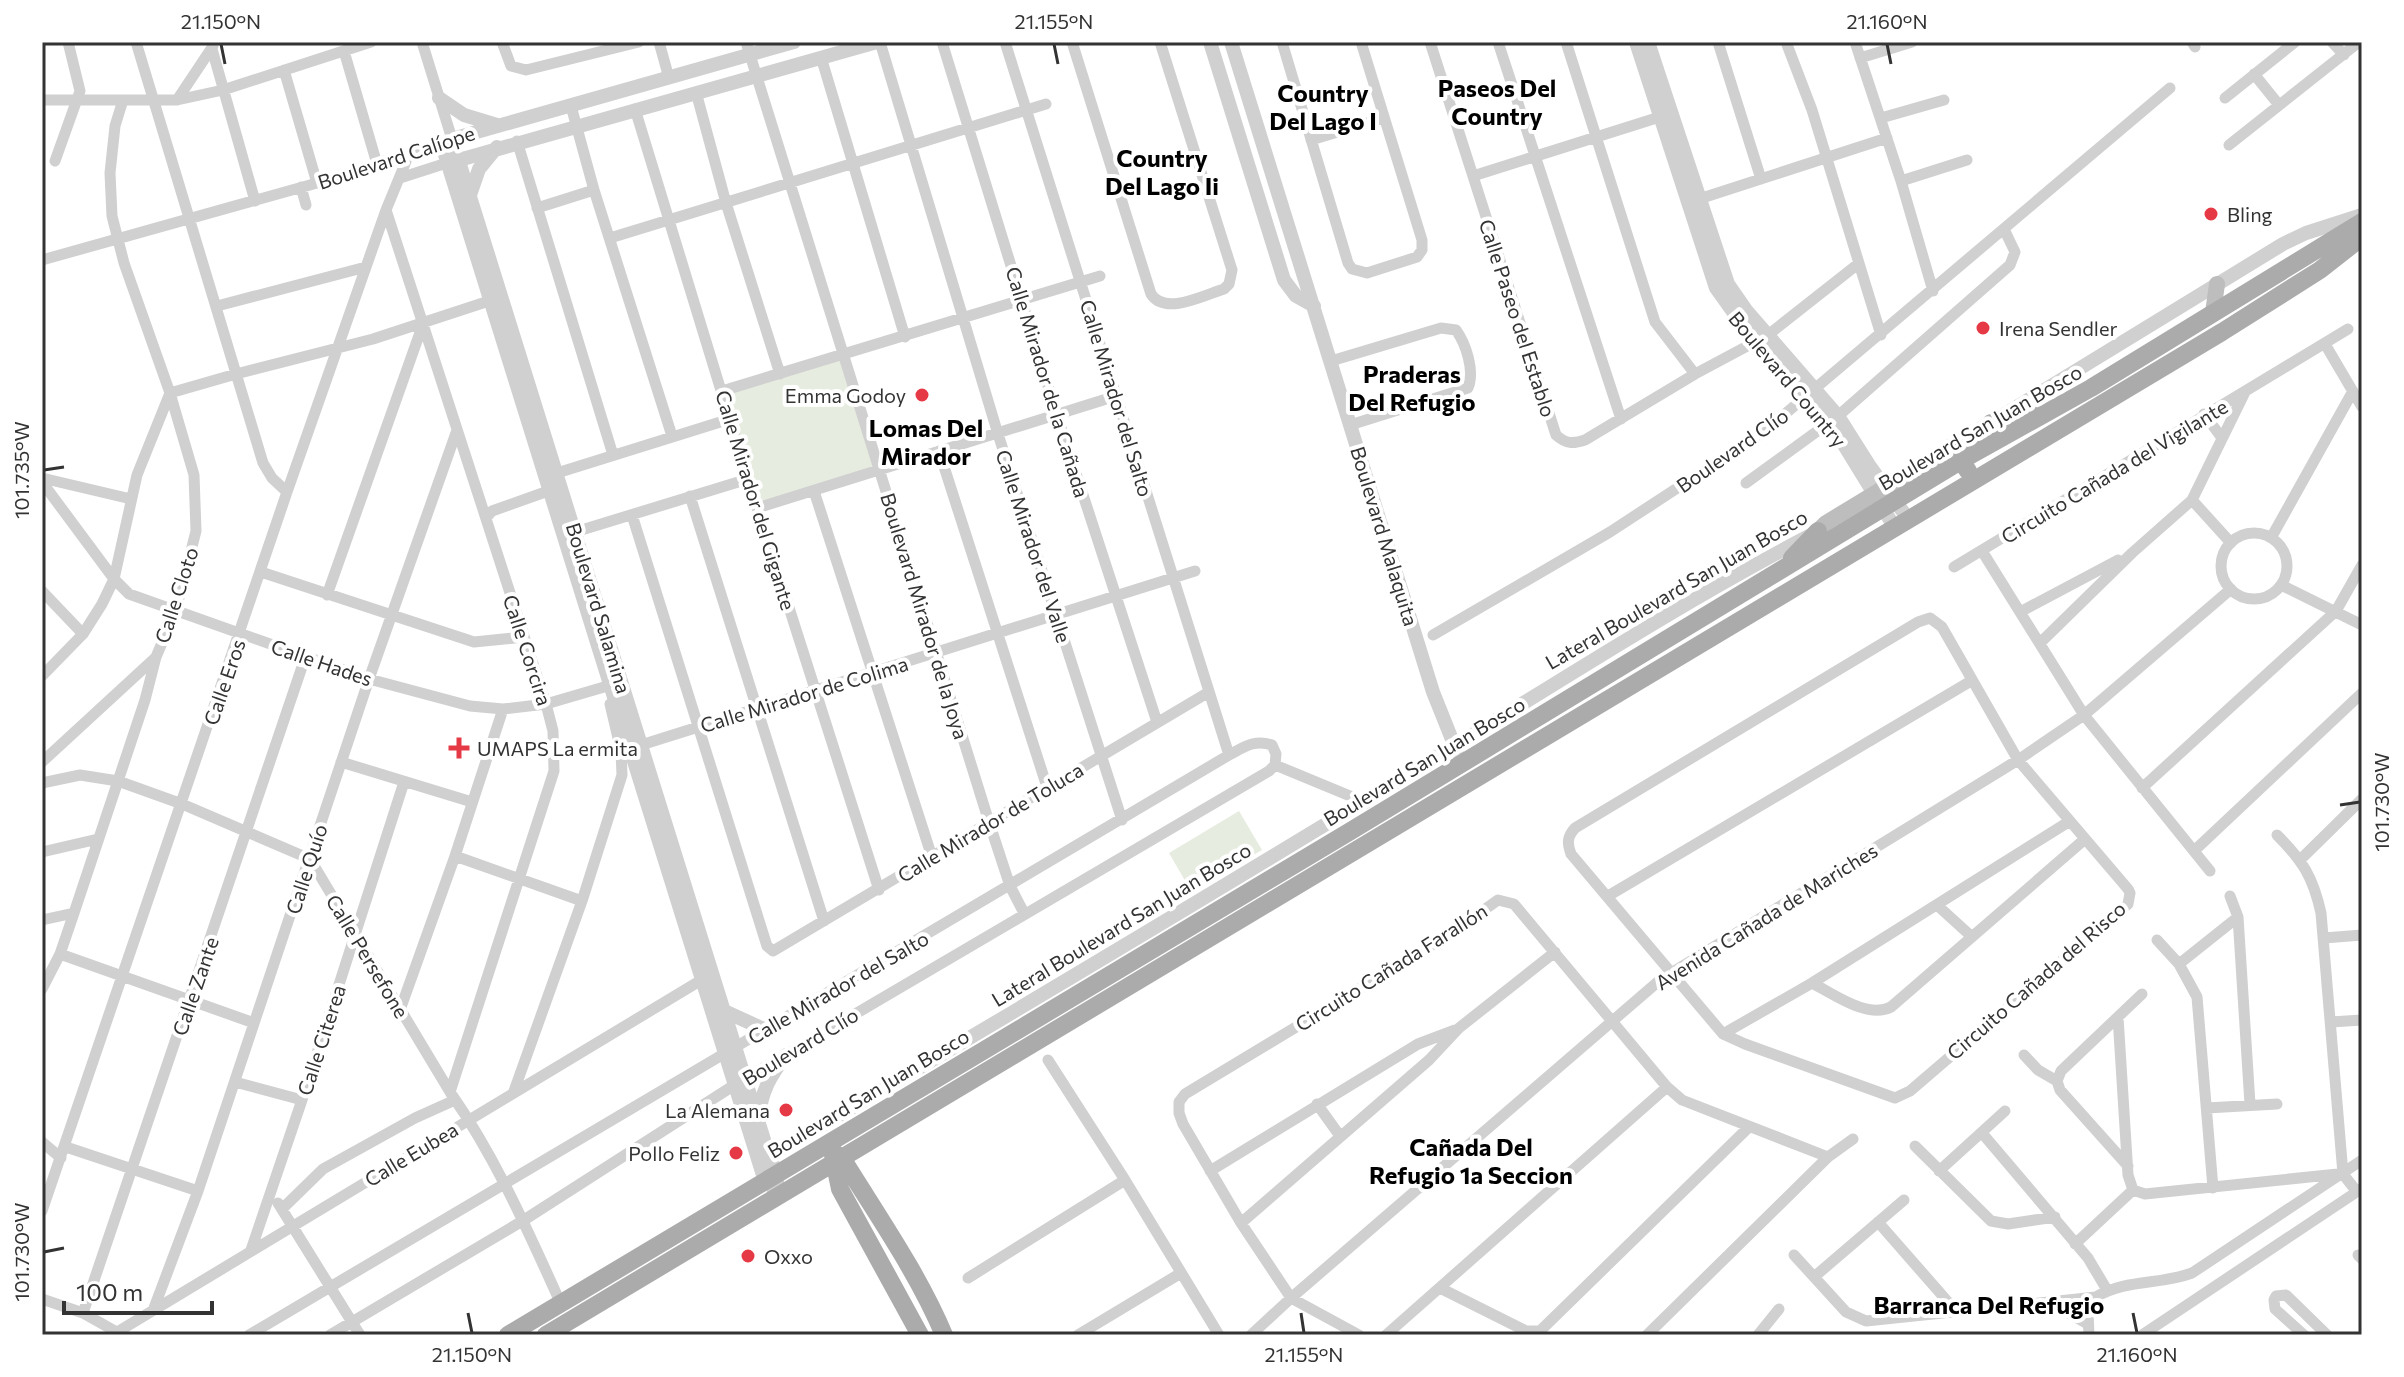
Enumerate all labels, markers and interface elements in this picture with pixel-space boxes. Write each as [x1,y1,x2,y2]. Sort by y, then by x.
text: 21.150°N [181,9,261,33]
text: 21.155°N [1015,9,1093,33]
text: 21.160°N [1846,9,1928,33]
district label: Paseos Del Country [1438,73,1556,130]
district label: Country Del Lago I [1269,78,1377,135]
street label: Boulevard Calíope [314,120,478,194]
district label: Country Del Lago Ii [1105,143,1219,200]
place label: Bling [2227,202,2273,226]
marker: Bling [2202,205,2220,223]
street label: Calle Paseo del Establo [1475,216,1561,420]
street label: Calle Mirador de la Cañada [1001,264,1095,500]
street label: Calle Mirador del Salto [1076,297,1158,499]
street label: Boulevard Country [1724,306,1852,452]
place label: Irena Sendler [1999,316,2117,340]
marker: Irena Sendler [1974,319,1992,337]
district label: Praderas Del Refugio [1348,359,1476,416]
street label: Boulevard San Juan Bosco [1874,359,2086,495]
place label: Emma Godoy [785,383,906,407]
marker: Emma Godoy [913,386,931,404]
street label: Calle Mirador del Gigante [711,387,801,613]
street label: Circuito Cañada del Vigilante [1996,394,2232,548]
street label: Boulevard Clío [1672,403,1792,497]
district label: Lomas Del Mirador [869,413,983,470]
text: 101.735°W [9,421,33,519]
street label: Boulevard Malaquita [1346,443,1424,629]
street label: Calle Mirador del Valle [991,447,1077,645]
street label: Boulevard Mirador de la Joya [876,490,974,742]
street label: Lateral Boulevard San Juan Bosco [1541,504,1811,674]
street label: Boulevard Salamina [562,520,636,696]
street label: Calle Cloto [149,544,203,646]
street label: Calle Corcira [499,591,557,709]
street label: Calle Hades [268,634,376,690]
street label: Calle Eros [198,636,250,728]
street label: Calle Mirador de Colima [697,651,911,737]
street label: Boulevard San Juan Bosco [1319,691,1529,831]
place label: UMAPS La ermita [477,736,638,760]
marker: UMAPS La ermita [448,737,470,759]
text: 101.730°W [2369,752,2393,852]
street label: Calle Mirador de Toluca [893,757,1087,887]
street label: Calle Quío [280,821,332,917]
street label: Lateral Boulevard San Juan Bosco [987,837,1255,1011]
street label: Avenida Cañada de Mariches [1651,838,1881,994]
street label: Calle Persefone [322,890,414,1022]
street label: Circuito Cañada del Risco [1942,896,2130,1064]
street label: Circuito Cañada Farallón [1291,898,1491,1036]
street label: Calle Mirador del Salto [743,925,933,1049]
street label: Calle Zante [167,934,223,1038]
street label: Calle Citerea [292,982,350,1098]
street label: Boulevard Clío [738,1002,862,1090]
street label: Boulevard San Juan Bosco [763,1023,973,1163]
place label: La Alemana [665,1098,770,1122]
marker: La Alemana [777,1101,795,1119]
street label: Calle Eubea [360,1117,462,1191]
district label: Cañada Del Refugio 1a Seccion [1369,1132,1573,1189]
place label: Pollo Feliz [628,1141,720,1165]
marker: Pollo Feliz [727,1144,745,1162]
text: 101.730°W [9,1202,33,1302]
place label: Oxxo [764,1244,813,1268]
marker: Oxxo [739,1247,757,1265]
scale bar [64,1265,212,1315]
text: 100 m [76,1277,143,1306]
district label: Barranca Del Refugio [1874,1290,2104,1319]
text: 21.150°N [432,1342,512,1366]
text: 21.155°N [1265,1342,1343,1366]
text: 21.160°N [2096,1342,2178,1366]

